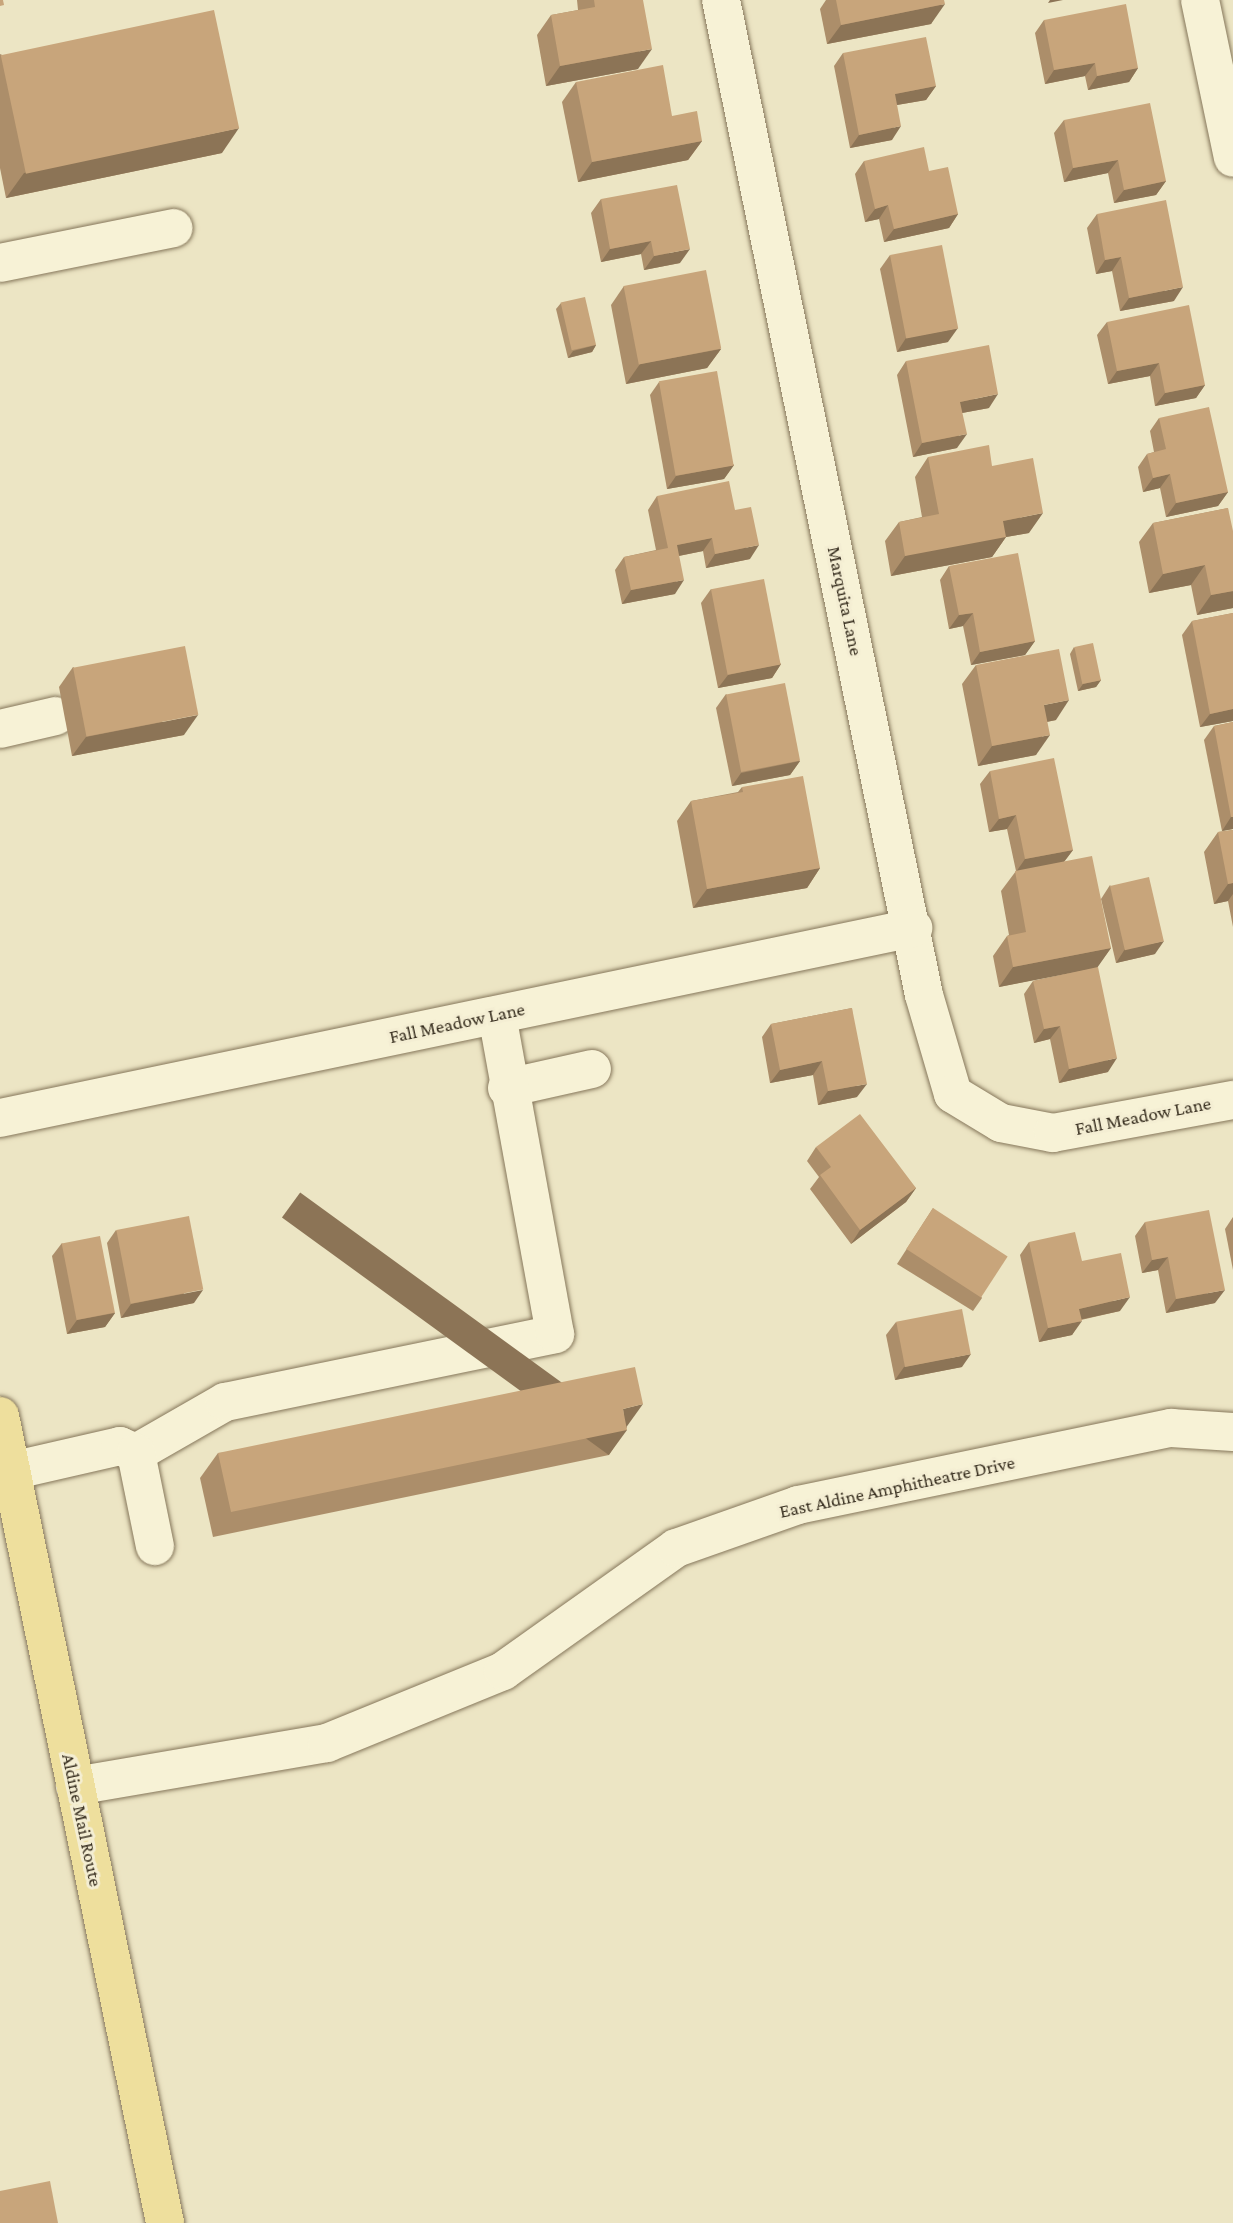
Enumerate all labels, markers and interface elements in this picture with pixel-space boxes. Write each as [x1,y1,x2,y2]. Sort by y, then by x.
street label: Marquita Lane [822,544,868,658]
street label: Fall Meadow Lane [387,998,527,1048]
street label: Fall Meadow Lane [1073,1092,1213,1140]
street label: East Aldine Amphitheatre Drive [777,1451,1017,1523]
street label: Aldine Mail Route [57,1751,107,1889]

